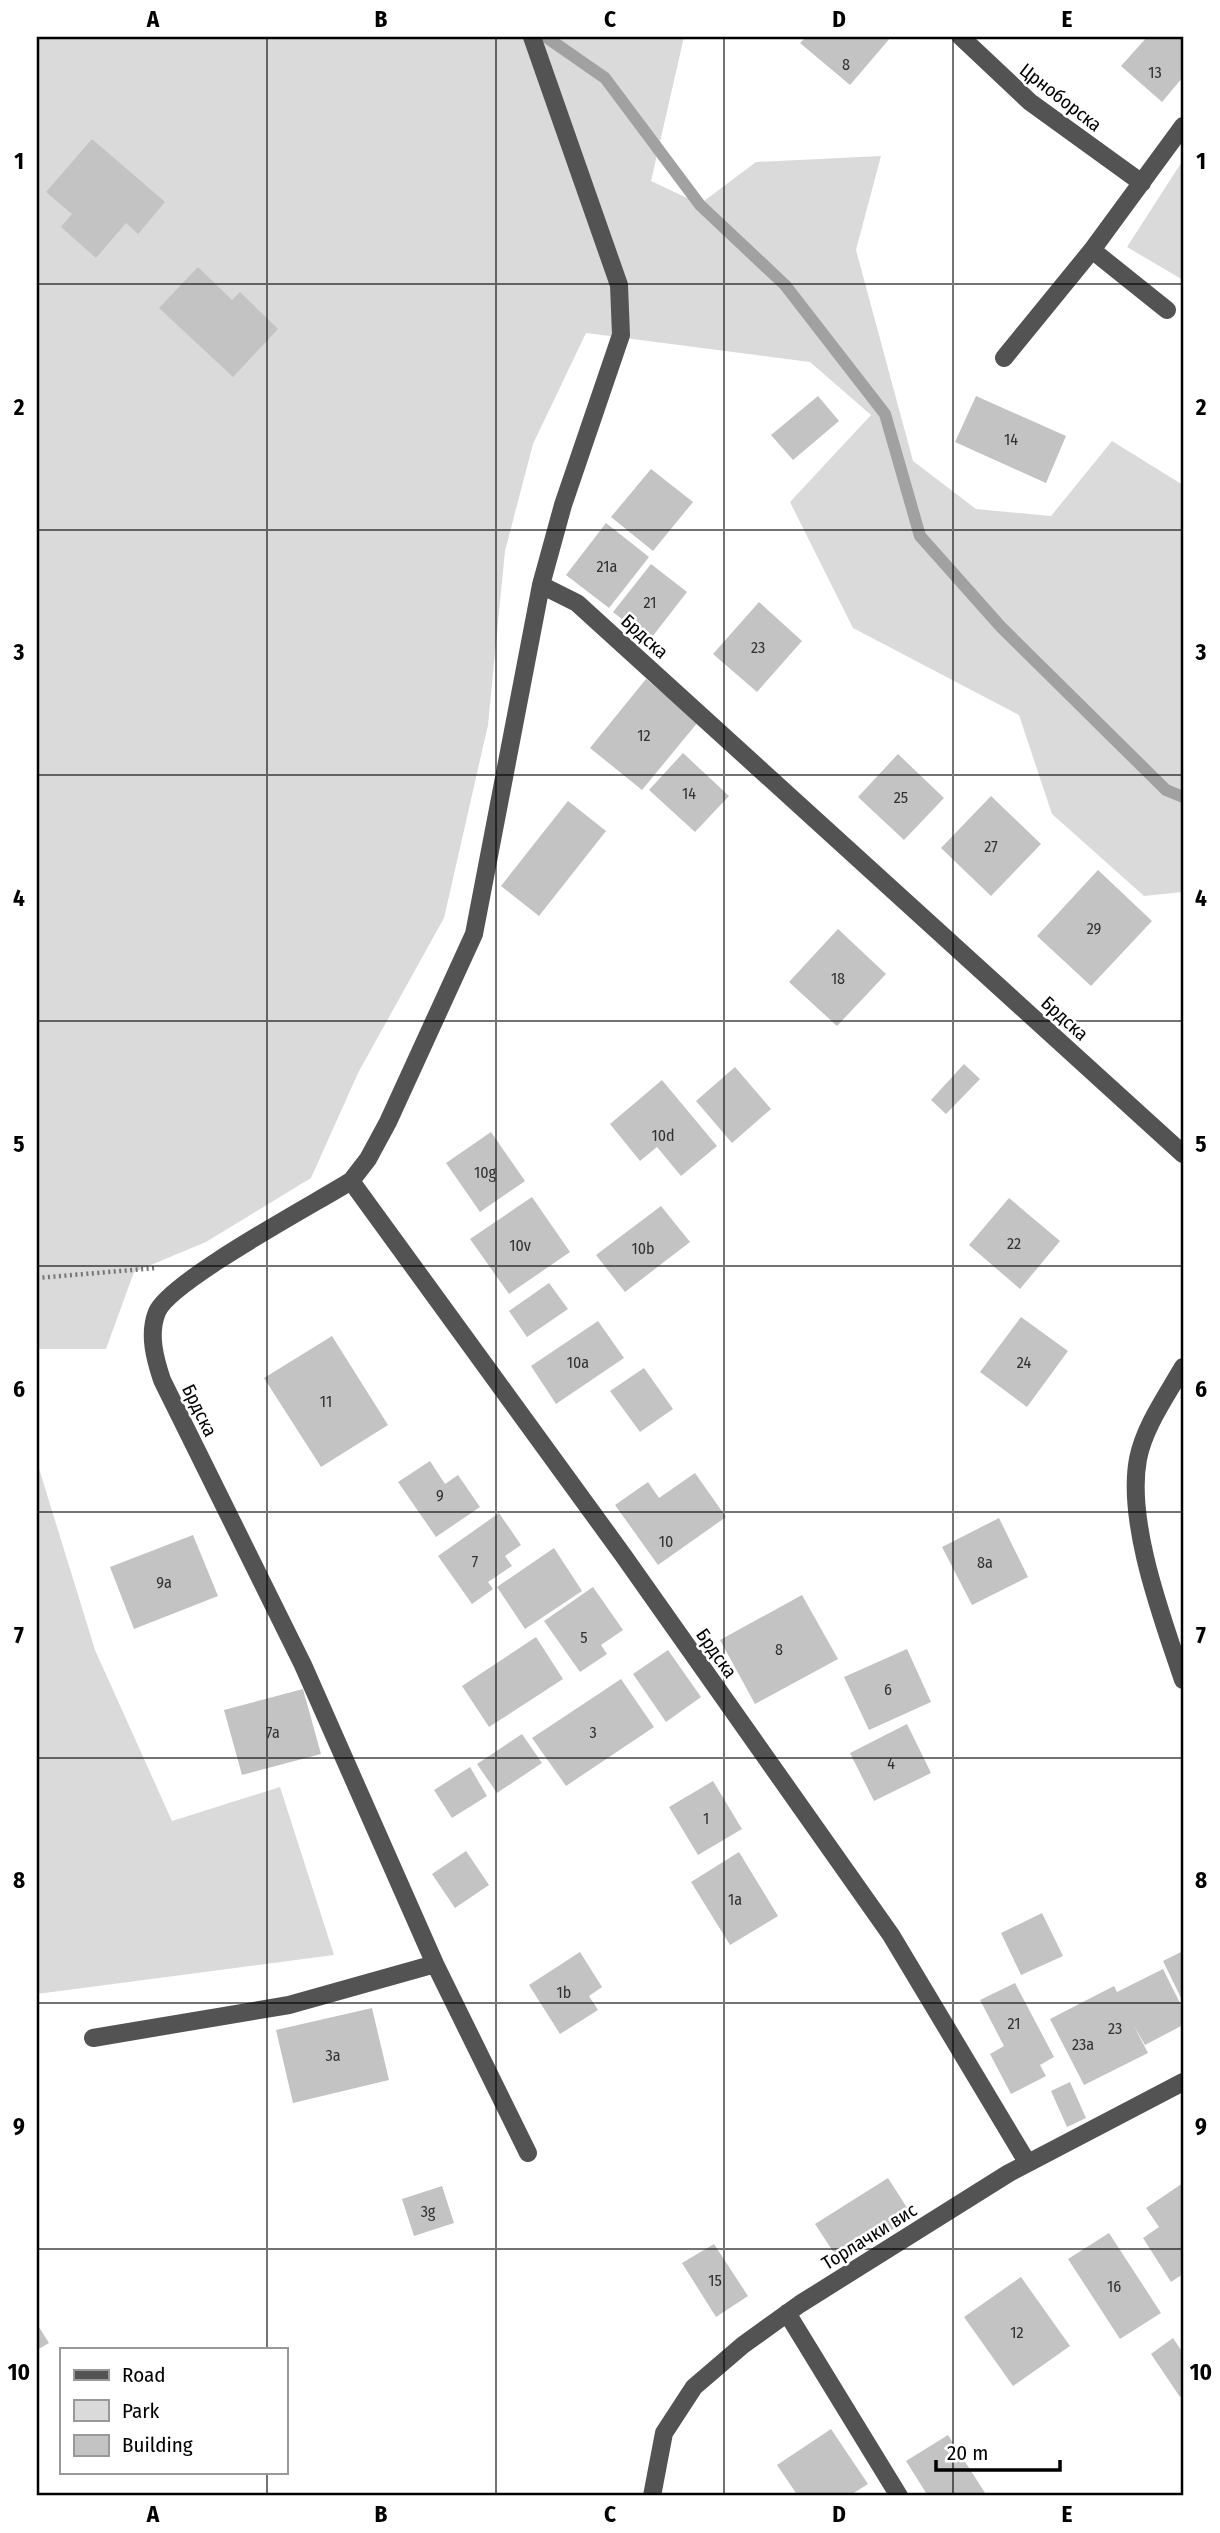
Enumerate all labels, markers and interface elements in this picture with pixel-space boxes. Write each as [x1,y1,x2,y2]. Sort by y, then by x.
text: A [146,5,160,33]
text: B [375,5,388,33]
text: C [604,5,616,33]
text: D [832,5,846,33]
text: E [1062,5,1073,33]
house number: 8 [842,55,850,74]
street label: Црноборска [1015,58,1106,137]
house number: 13 [1148,63,1162,82]
text: 1 [14,147,24,175]
text: 1 [1196,147,1206,175]
text: 2 [13,393,25,421]
text: 2 [1195,393,1207,421]
house number: 14 [1004,430,1018,449]
house number: 21a [597,557,618,576]
house number: 21 [644,593,656,612]
street label: Брдска [616,609,673,663]
text: 3 [13,638,25,666]
house number: 23 [751,638,765,657]
text: 3 [1195,638,1207,666]
house number: 12 [637,726,651,745]
house number: 14 [682,784,696,803]
house number: 25 [894,788,908,807]
house number: 27 [984,837,998,856]
text: 4 [13,884,25,912]
text: 4 [1195,884,1207,912]
house number: 29 [1087,919,1102,938]
house number: 18 [831,969,845,988]
street label: Брдска [1036,991,1093,1045]
house number: 10d [651,1126,675,1145]
text: 5 [13,1130,25,1158]
text: 5 [1195,1130,1207,1158]
house number: 10g [474,1163,497,1182]
house number: 22 [1007,1234,1021,1253]
house number: 10v [509,1236,531,1255]
house number: 10b [631,1239,655,1258]
house number: 10a [567,1353,589,1372]
house number: 24 [1017,1353,1031,1372]
text: 6 [13,1375,25,1403]
text: 6 [1195,1375,1207,1403]
street label: Брдска [177,1380,222,1440]
house number: 11 [320,1392,332,1411]
house number: 9 [436,1486,444,1505]
house number: 10 [659,1532,673,1551]
house number: 7 [472,1552,479,1571]
house number: 8a [977,1553,993,1572]
house number: 9a [156,1573,172,1592]
text: 7 [14,1621,24,1649]
text: 7 [1196,1621,1206,1649]
street label: Брдска [691,1624,742,1683]
house number: 5 [580,1628,588,1647]
house number: 8 [775,1640,783,1659]
house number: 6 [884,1680,892,1699]
house number: 7a [266,1723,280,1742]
house number: 3 [589,1723,597,1742]
house number: 4 [887,1754,895,1773]
house number: 1 [703,1809,709,1828]
text: 8 [13,1866,25,1894]
text: 8 [1195,1866,1207,1894]
house number: 1a [728,1890,742,1909]
house number: 1b [557,1983,571,2002]
house number: 21 [1008,2014,1020,2033]
house number: 23 [1108,2019,1122,2038]
house number: 23a [1072,2035,1094,2054]
house number: 3a [325,2046,341,2065]
text: 9 [13,2112,25,2140]
text: 9 [1195,2112,1207,2140]
street label: Торлачки вис [818,2198,921,2275]
house number: 3g [421,2202,436,2221]
house number: 15 [708,2271,722,2290]
house number: 16 [1107,2277,1121,2296]
house number: 12 [1010,2323,1024,2342]
legend [60,2348,287,2474]
text: 10 [8,2358,30,2386]
text: 10 [1190,2358,1212,2386]
text: Road [122,2362,166,2388]
text: Park [122,2398,160,2424]
scale bar [936,2428,1061,2472]
text: Building [122,2432,193,2458]
text: 20 m [947,2440,988,2466]
text: A [146,2500,160,2528]
text: B [375,2500,388,2528]
text: C [604,2500,616,2528]
text: D [832,2500,846,2528]
text: E [1062,2500,1073,2528]

